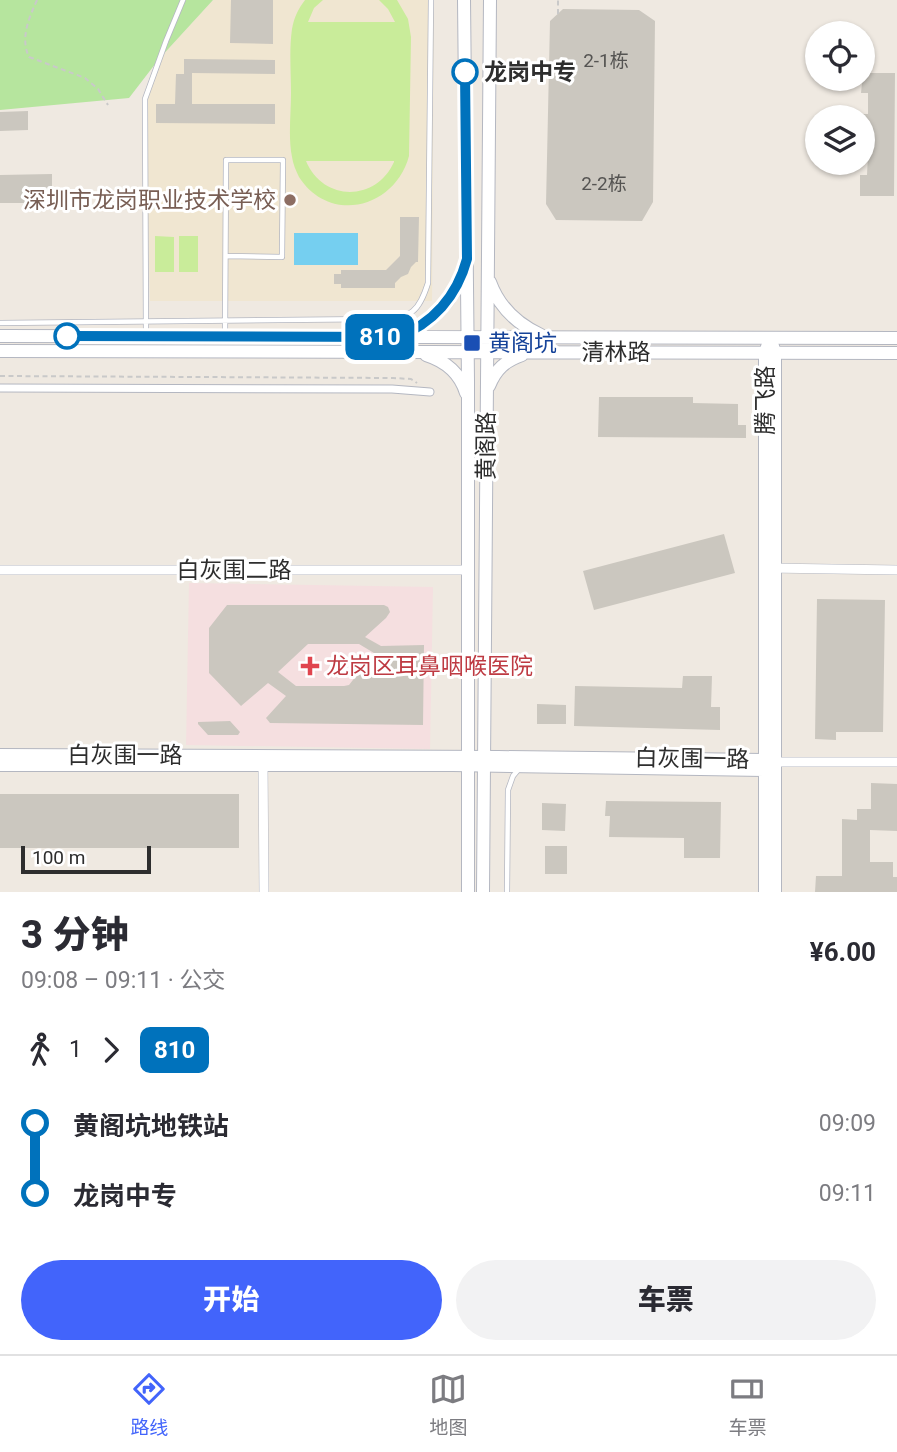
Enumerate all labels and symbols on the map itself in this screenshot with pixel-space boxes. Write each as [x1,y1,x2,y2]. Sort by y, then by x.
house number: 2-1栋 [583,49,629,72]
marker: 龙岗中专 [452,59,478,85]
place label: 龙岗中专 [484,59,576,86]
house number: 2-2栋 [581,172,627,195]
place label: 深圳市龙岗职业技术学校 [23,187,276,214]
marker: 深圳市龙岗职业技术学校 [282,192,298,208]
line badge: 810 [340,314,420,360]
unlabelled marker [54,323,80,349]
place label: 黄阁坑 [488,330,557,357]
marker: 黄阁坑 [462,333,482,353]
street label: 清林路 [582,339,651,366]
street label: 腾飞路 [752,366,779,435]
street label: 黄阁路 [473,412,500,481]
street label: 白灰围二路 [177,557,292,584]
place label: 龙岗区耳鼻咽喉医院 [326,653,533,680]
marker: 龙岗区耳鼻咽喉医院 [300,656,320,676]
street label: 白灰围一路 [68,742,183,769]
street label: 白灰围一路 [634,744,750,774]
scale bar [21,843,150,875]

